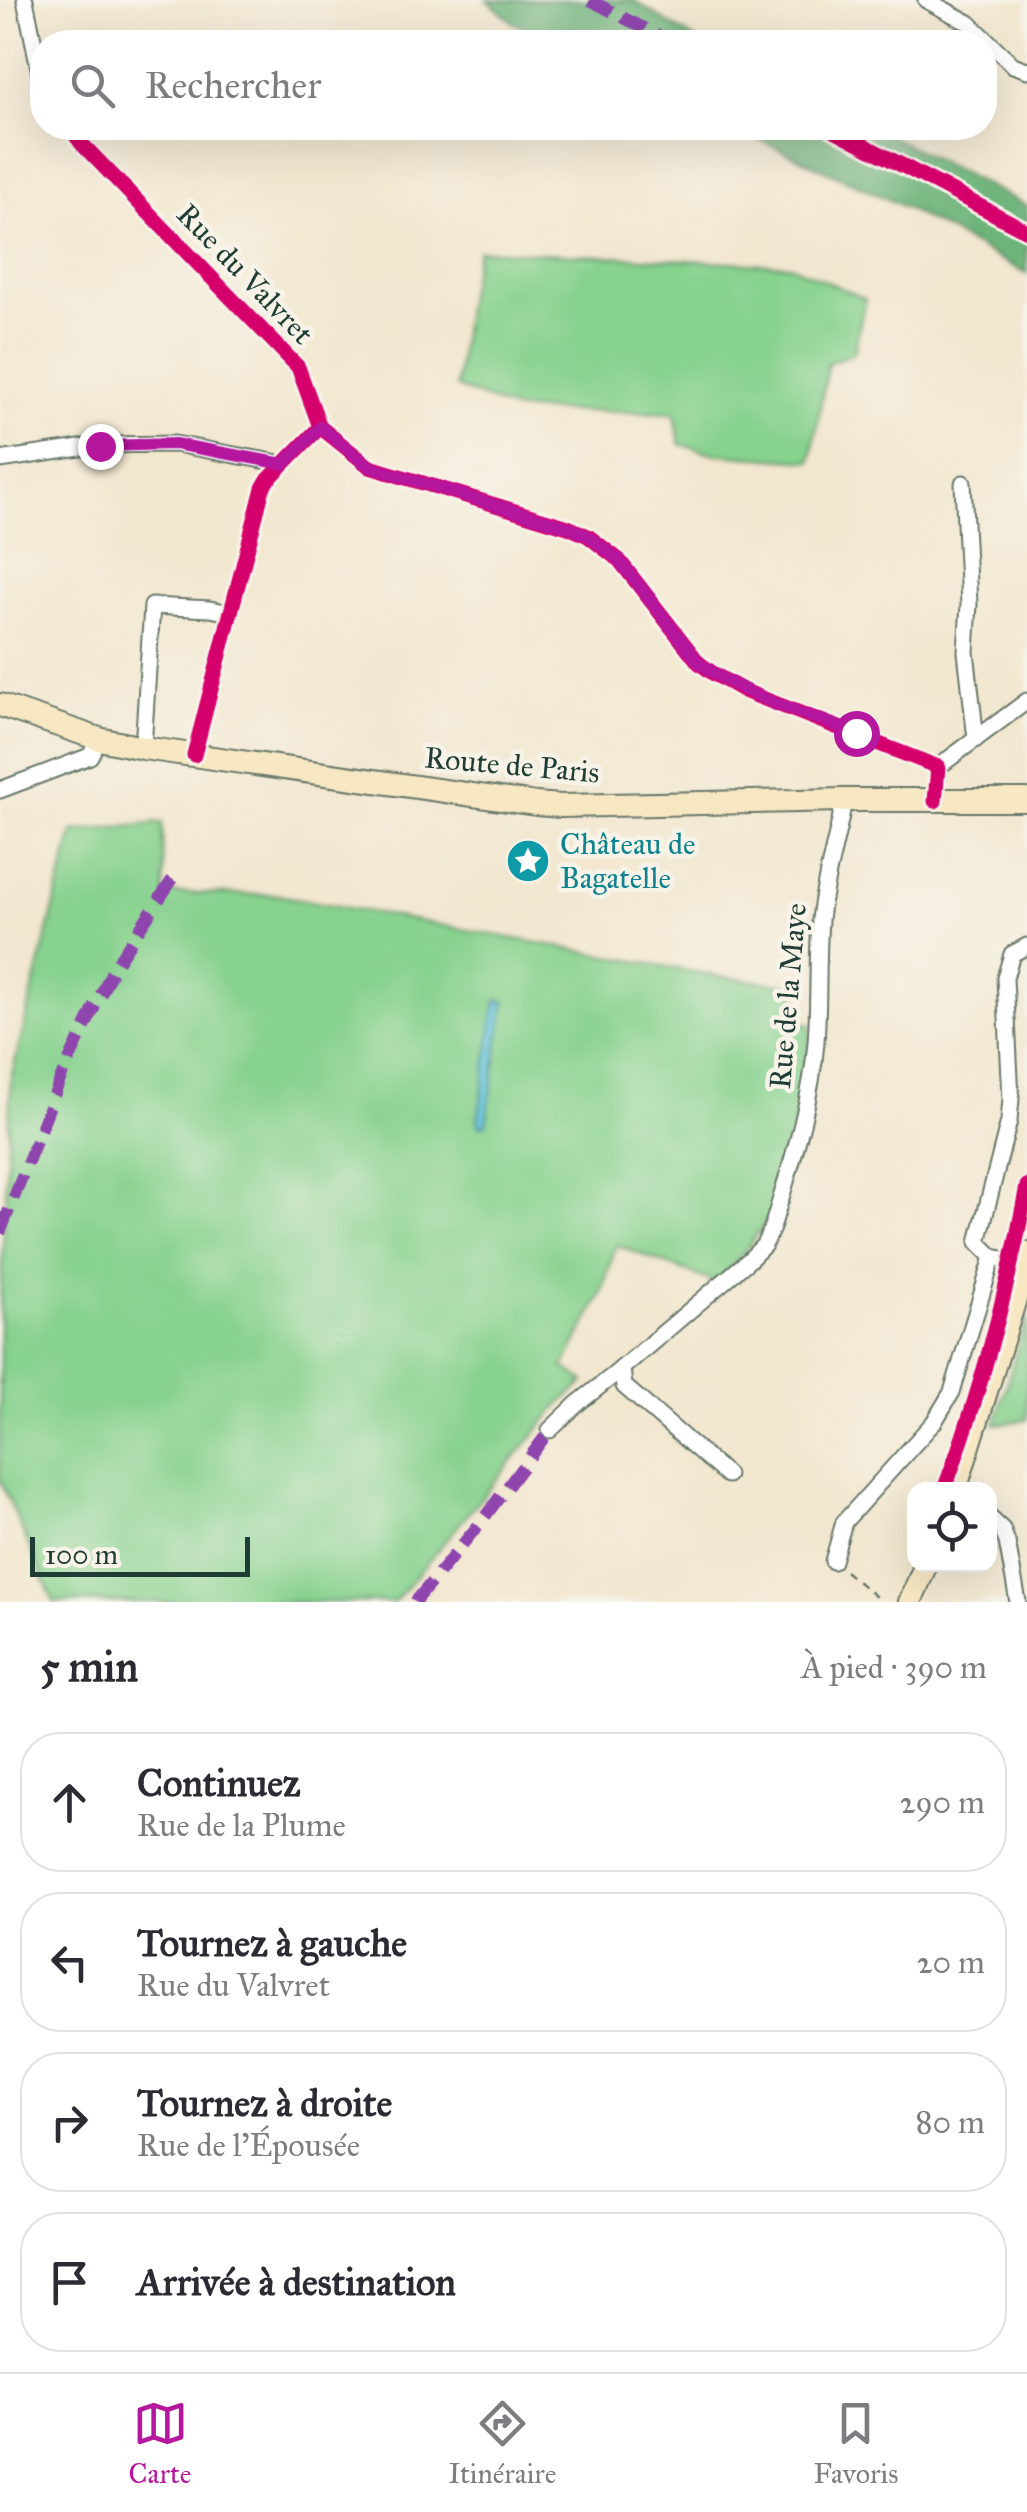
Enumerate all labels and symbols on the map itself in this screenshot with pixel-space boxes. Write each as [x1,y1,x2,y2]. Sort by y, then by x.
street label: Rue du Valvret [169,196,321,352]
route end [78,424,124,470]
route start [834,711,880,757]
street label: Route de Paris [423,739,601,791]
place label: Château de Bagatelle [560,826,696,896]
place icon: Château de Bagatelle [505,838,551,884]
street label: Rue de la Maye [762,902,814,1090]
scale bar [30,1532,250,1576]

